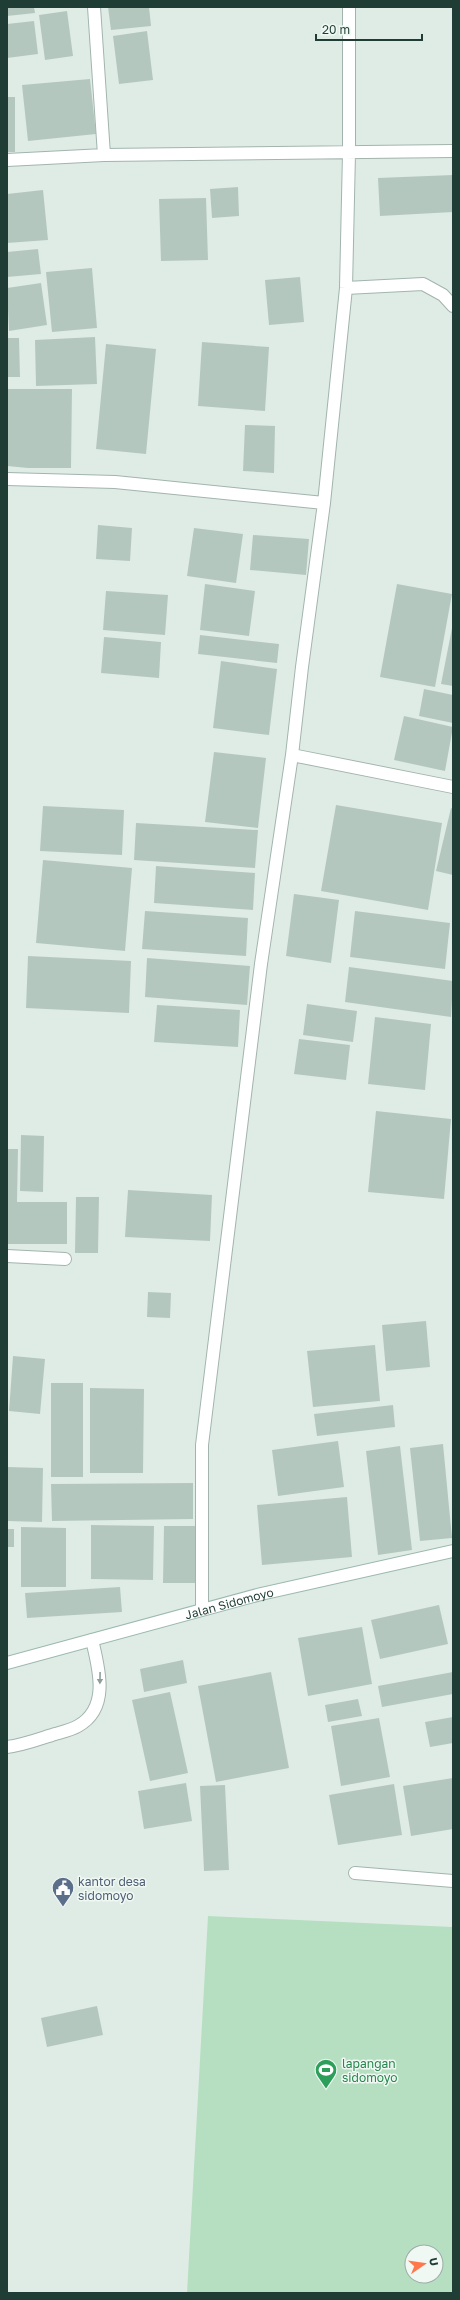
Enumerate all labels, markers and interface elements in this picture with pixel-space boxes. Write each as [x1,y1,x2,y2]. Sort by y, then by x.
scale bar [316,16,422,42]
text: 20 m [322,22,350,37]
street label: Jalan Sidomoyo [183,1584,275,1622]
one-way arrow [96,1672,103,1684]
place label: kantor desa sidomoyo [78,1874,146,1903]
public building icon: kantor desa sidomoyo [50,1875,76,1908]
place label: lapangan sidomoyo [342,2056,397,2085]
sports icon: lapangan sidomoyo [313,2057,339,2090]
north arrow [404,2244,444,2284]
text: U [427,2256,441,2267]

